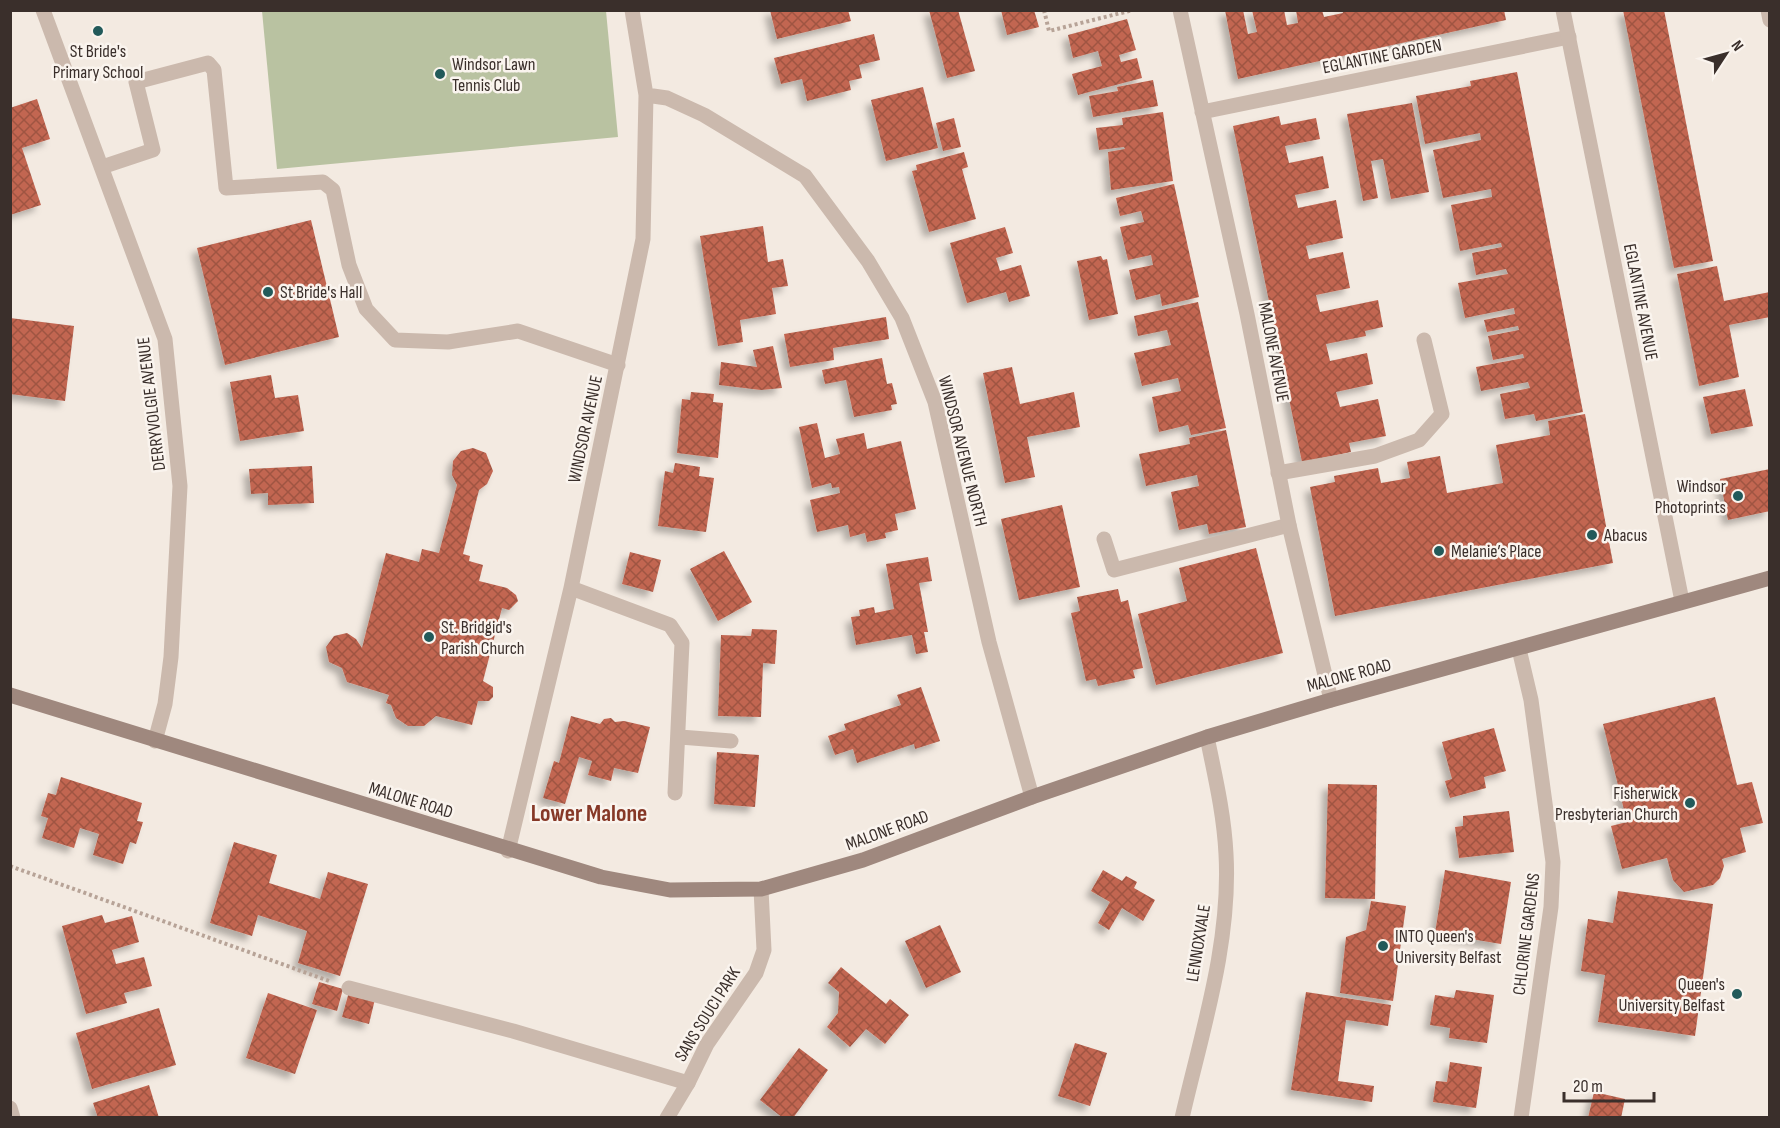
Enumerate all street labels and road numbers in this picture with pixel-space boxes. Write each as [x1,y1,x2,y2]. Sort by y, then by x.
street label: EGLANTINE GARDEN [1321,35,1443,78]
street label: EGLANTINE AVENUE [1619,242,1662,362]
street label: MALONE AVENUE [1254,300,1293,404]
street label: DERRYVOLGIE AVENUE [133,336,170,472]
street label: WINDSOR AVENUE [564,374,607,485]
street label: WINDSOR AVENUE NORTH [934,374,991,529]
street label: MALONE ROAD [1305,654,1394,697]
street label: MALONE ROAD [366,778,455,823]
street label: MALONE ROAD [843,806,931,855]
street label: CHLORINE GARDENS [1509,872,1544,996]
street label: LENNOXVALE [1182,903,1215,983]
street label: SANS SOUCI PARK [670,963,745,1065]

